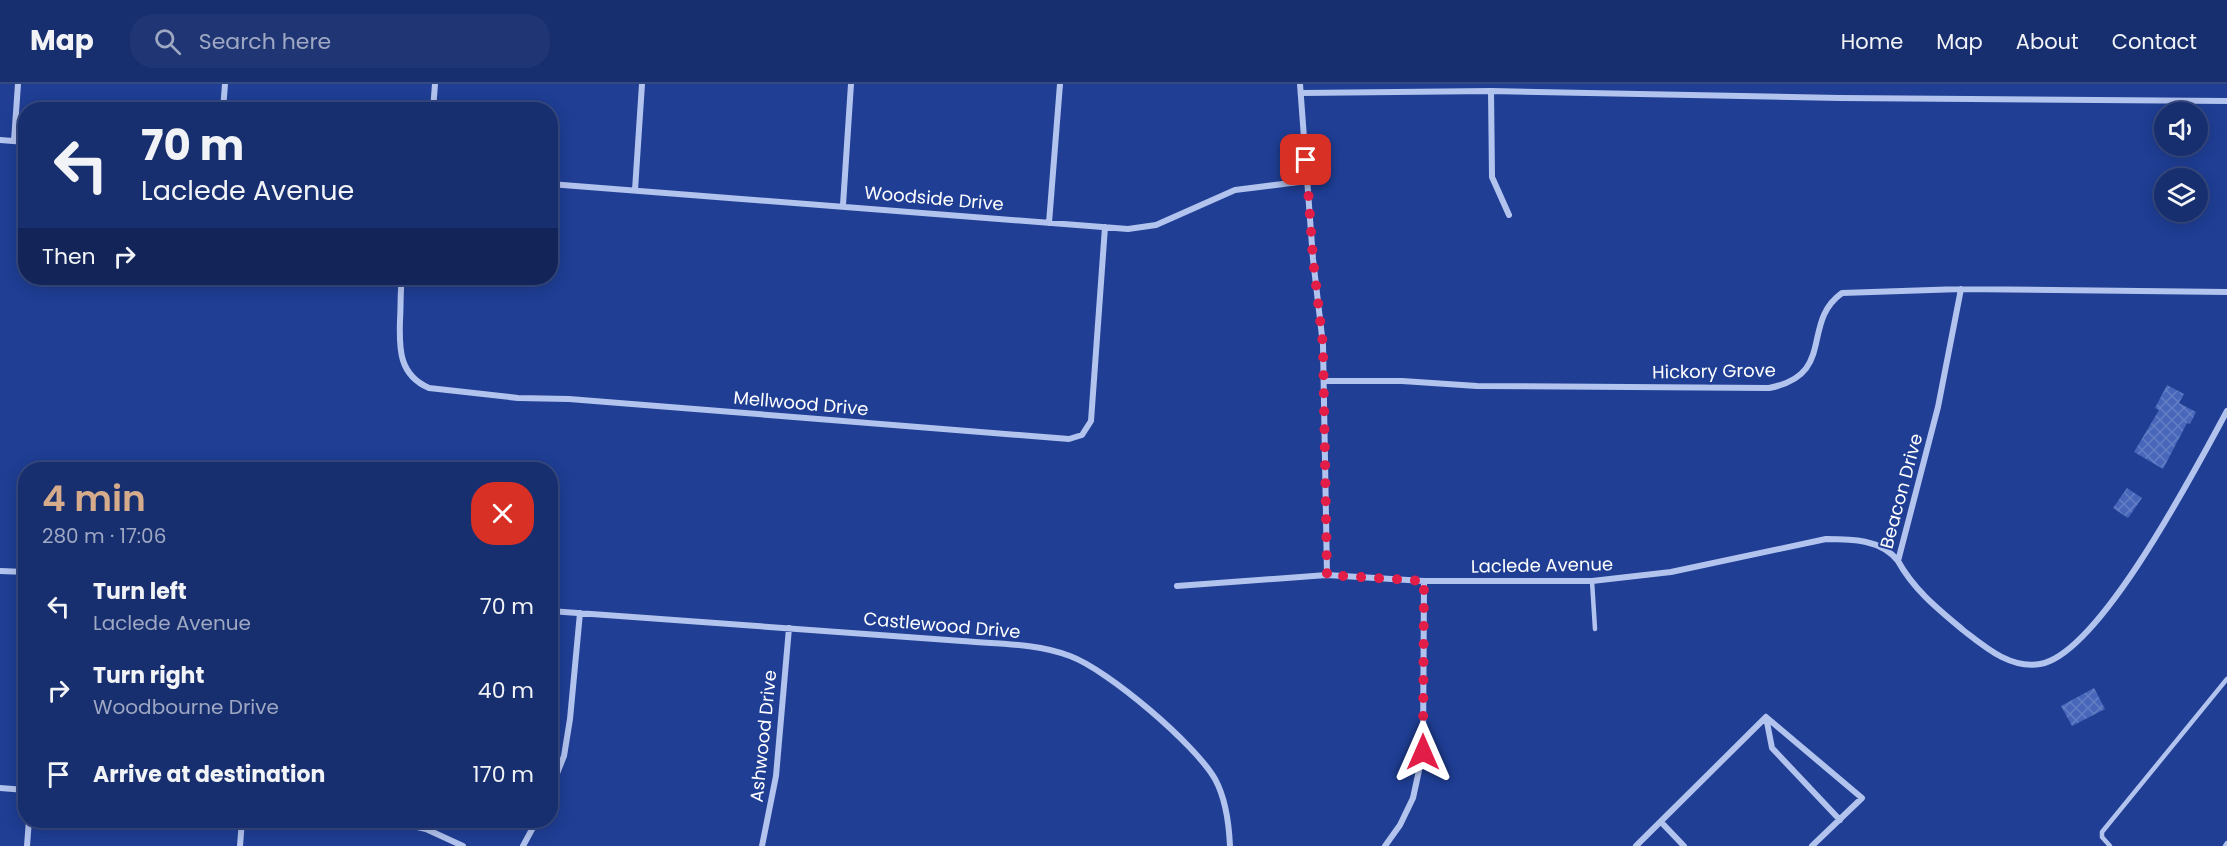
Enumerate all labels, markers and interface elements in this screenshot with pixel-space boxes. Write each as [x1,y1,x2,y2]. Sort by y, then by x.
search box [130,14,550,68]
text: Map [30,21,94,60]
icon: search [151,25,184,58]
text: Search here [199,26,331,57]
text: Home [1841,27,1903,56]
text: Map [1936,27,1983,56]
text: About [2016,27,2079,56]
text: Contact [2112,27,2197,56]
map controls [2154,102,2208,222]
button: sound [2154,102,2208,156]
text: 70 m [141,116,244,175]
icon: left [42,126,120,204]
pin [1280,134,1331,185]
icon: arrive [1289,143,1322,176]
button: layers [2154,168,2208,222]
text: Laclede Avenue [141,172,354,209]
street label: Woodside Drive [863,179,1005,217]
icon: right [108,240,141,273]
text: Then [42,241,96,272]
street label: Hickory Grove [1652,357,1776,385]
street label: Mellwood Drive [732,385,870,421]
street label: Beacon Drive [1874,431,1928,551]
text: 4 min [42,473,146,524]
button: close [471,482,534,545]
text: 280 m · 17:06 [42,522,166,550]
street label: Laclede Avenue [1471,551,1613,579]
text: Turn left [93,576,187,607]
icon: left [42,590,75,623]
text: 70 m [480,591,534,622]
street label: Castlewood Drive [862,606,1022,644]
text: Laclede Avenue [93,609,251,637]
text: Turn right [93,660,204,691]
street label: Ashwood Drive [744,669,782,803]
icon: right [42,674,75,707]
text: 40 m [478,675,534,706]
text: Woodbourne Drive [93,693,279,721]
position arrow [1391,720,1455,784]
icon: arrive [42,758,75,791]
text: Arrive at destination [93,759,325,790]
text: 170 m [473,759,534,790]

